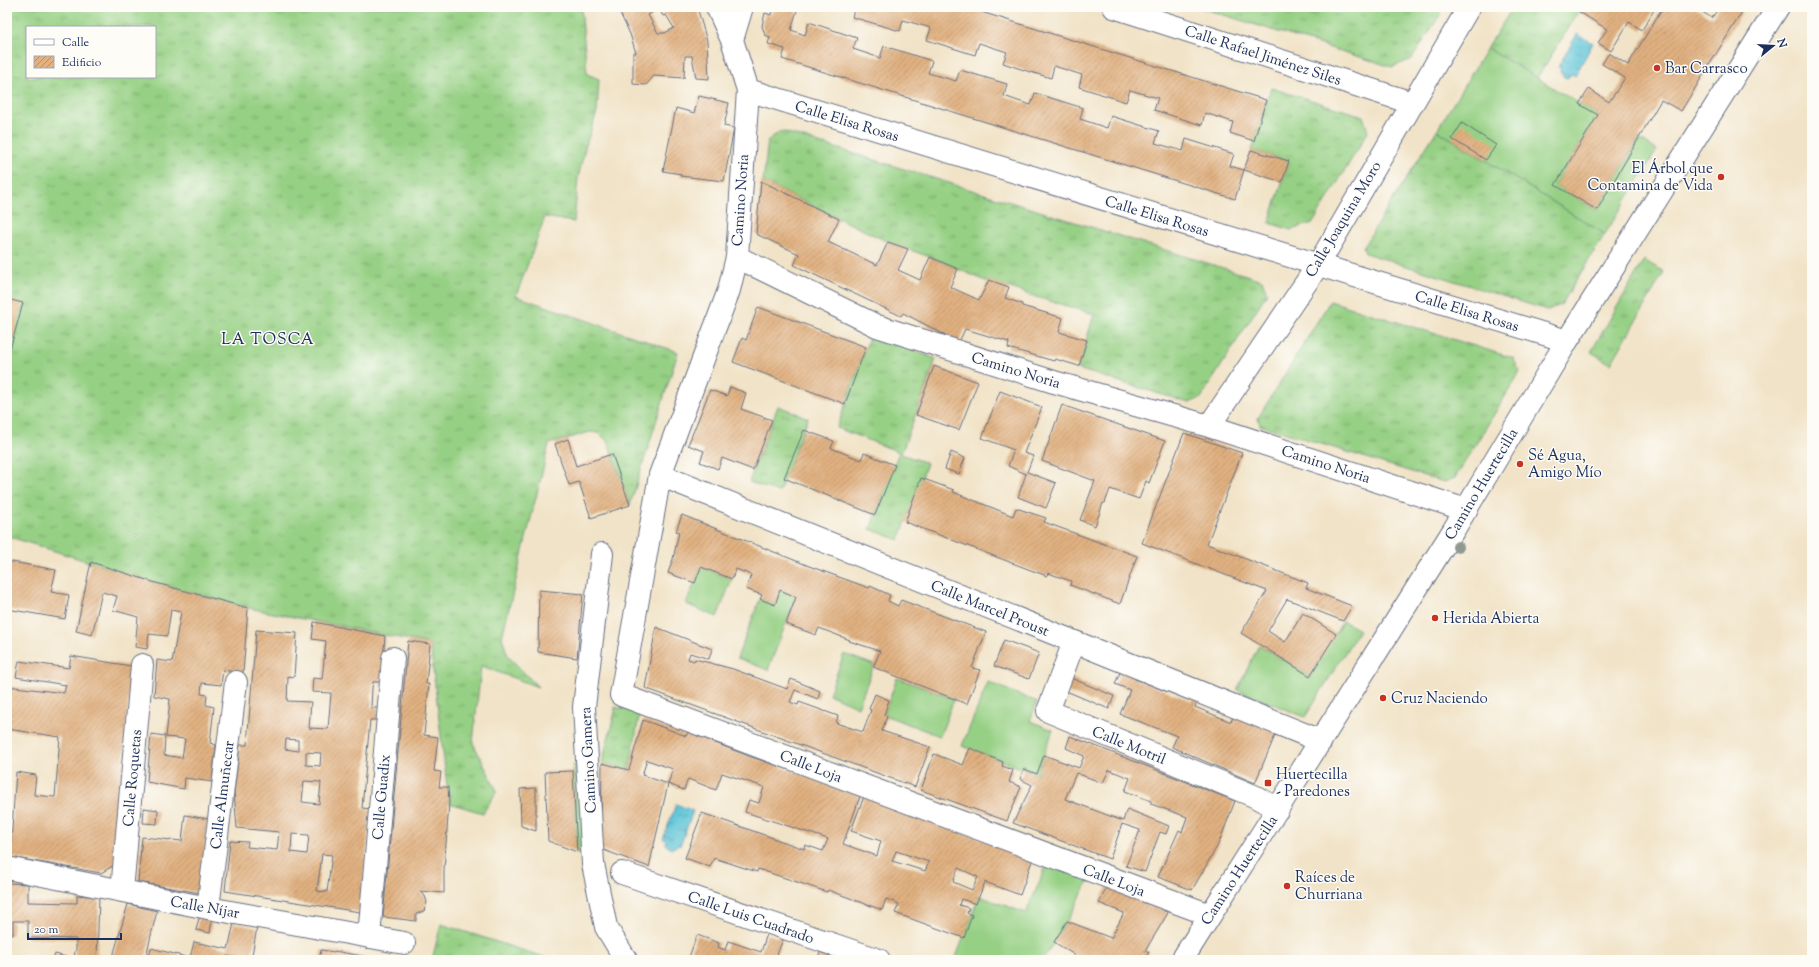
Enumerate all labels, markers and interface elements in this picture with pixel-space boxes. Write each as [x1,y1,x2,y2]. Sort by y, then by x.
street label: Calle Rafael Jiménez Siles [1181,21,1344,92]
legend [26,26,156,78]
north arrow [1753,26,1793,66]
text: Calle [62,34,90,52]
text: N [1772,36,1791,50]
text: Edificio [62,54,102,72]
place label: Bar Carrasco [1665,59,1748,80]
marker: Bar Carrasco [1652,63,1662,73]
street label: Calle Elisa Rosas [792,97,901,148]
street label: Camino Noria [728,153,755,247]
street label: Calle Joaquina Moro [1301,158,1387,282]
place label: El Árbol que Contamina de Vida [1587,158,1713,197]
marker: El Árbol que Contamina de Vida [1716,172,1726,182]
street label: Calle Elisa Rosas [1102,192,1211,243]
street label: Calle Elisa Rosas [1412,287,1521,338]
district label: LA TOSCA [221,329,315,352]
street label: Camino Noria [968,348,1063,395]
street label: Camino Huertecilla [1441,425,1524,545]
street label: Camino Noria [1278,441,1373,490]
place label: Sé Agua, Amigo Mío [1528,446,1602,484]
marker: Sé Agua, Amigo Mío [1515,459,1525,469]
street label: Calle Marcel Proust [927,576,1052,643]
place label: Herida Abierta [1443,609,1539,630]
marker: Herida Abierta [1430,613,1440,623]
place label: Cruz Naciendo [1391,689,1488,710]
marker: Cruz Naciendo [1378,693,1388,703]
street label: Camino Gamera [576,706,603,814]
street label: Calle Motril [1088,722,1169,771]
street label: Calle Roquetas [119,729,148,828]
street label: Calle Almuñecar [206,739,241,851]
street label: Calle Loja [776,746,845,789]
street label: Calle Guadix [368,753,397,841]
place label: Huertecilla - Paredones [1276,765,1350,803]
marker: Huertecilla - Paredones [1263,778,1273,788]
street label: Camino Huertecilla [1197,812,1284,930]
street label: Calle Loja [1079,860,1148,903]
place label: Raíces de Churriana [1295,868,1363,906]
marker: Raíces de Churriana [1282,881,1292,891]
street label: Calle Luis Cuadrado [684,887,817,950]
street label: Calle Níjar [169,892,241,925]
scale bar [28,915,121,941]
text: 20 m [34,921,59,939]

